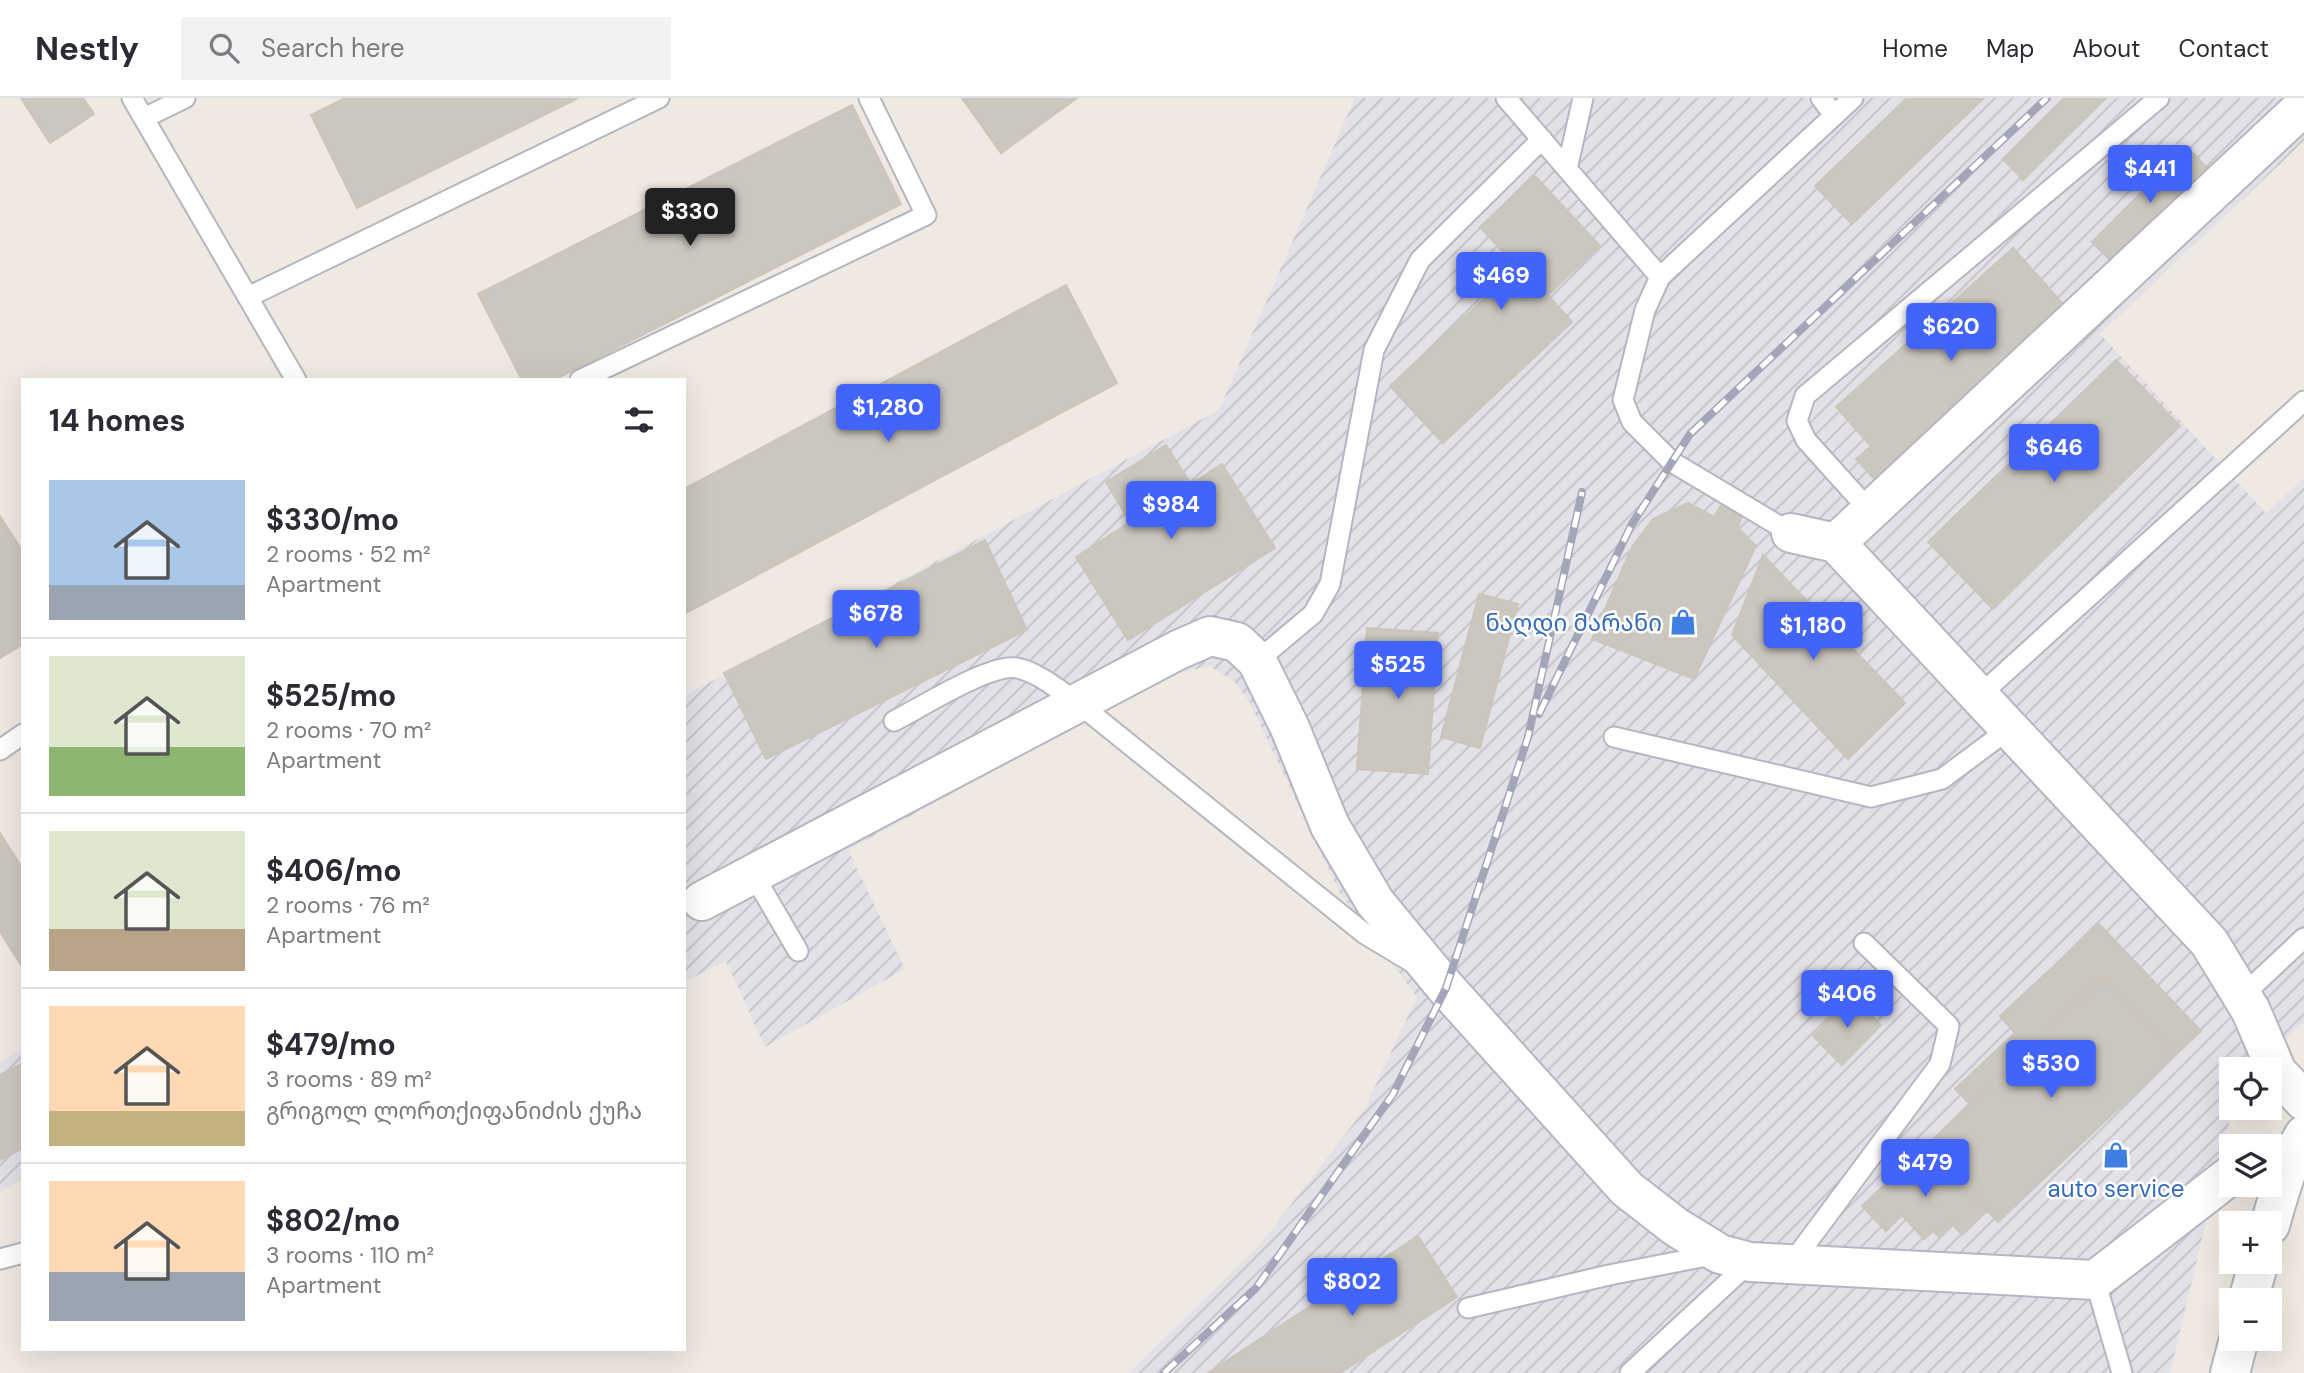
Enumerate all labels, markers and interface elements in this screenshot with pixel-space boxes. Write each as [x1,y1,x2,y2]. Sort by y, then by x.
search box [181,17,671,80]
text: Nestly [35,27,139,70]
icon: search [205,29,243,67]
text: Search here [261,31,405,65]
text: Home [1882,33,1948,64]
text: Map [1986,33,2034,64]
text: About [2072,33,2141,64]
text: Contact [2179,33,2269,64]
pin: $441 [2109,146,2191,205]
text: $441 [2124,153,2176,183]
pin: $330 [649,188,731,248]
text: $330 [661,196,719,226]
pin: $469 [1460,252,1542,312]
text: $469 [1472,260,1530,290]
pin: $620 [1910,303,1992,363]
text: $620 [1922,311,1980,341]
pin: $1,280 [831,384,945,444]
text: $1,280 [852,392,924,422]
text: 14 homes [49,401,186,440]
icon: filters [620,401,658,439]
pin: $646 [2013,424,2095,484]
text: $646 [2025,432,2083,462]
pin: $984 [1130,482,1212,541]
text: $984 [1142,489,1200,519]
text: $330/mo [266,500,399,539]
icon: home [105,508,189,592]
text: 2 rooms · 52 m² [266,539,431,569]
text: Apartment [266,569,381,599]
pin: $678 [835,590,917,650]
text: $678 [849,598,903,628]
pin: $1,180 [1756,602,1870,662]
place label: ნაღდი მარანი [1485,607,1662,638]
shop icon: ნაღდი მარანი [1668,607,1698,637]
text: $1,180 [1779,610,1847,640]
pin: $525 [1357,642,1439,701]
text: $525 [1370,649,1426,679]
text: $525/mo [266,676,396,715]
icon: home [105,684,189,768]
text: 2 rooms · 70 m² [266,715,431,745]
text: Apartment [266,745,381,775]
text: $406/mo [266,851,402,890]
icon: home [105,859,189,943]
text: 2 rooms · 76 m² [266,890,430,920]
text: Apartment [266,920,381,950]
pin: $406 [1806,970,1888,1030]
text: $406 [1817,978,1877,1008]
text: $479/mo [266,1025,396,1064]
icon: home [105,1034,189,1118]
pin: $530 [2010,1040,2092,1100]
text: $530 [2022,1048,2080,1078]
map controls [2219,1057,2282,1351]
button: locate [2219,1057,2282,1120]
text: 3 rooms · 89 m² [266,1064,432,1094]
text: გრიგოლ ლორთქიფანიძის ქუჩა [266,1096,642,1126]
button: layers [2219,1134,2282,1197]
pin: $479 [1884,1140,1966,1199]
shop icon: auto service [2101,1140,2131,1170]
text: $479 [1897,1147,1953,1177]
place label: auto service [2048,1173,2184,1204]
text: $802/mo [266,1201,400,1240]
icon: home [105,1209,189,1293]
button: + [2219,1211,2282,1274]
text: 3 rooms · 110 m² [266,1240,434,1270]
pin: $802 [1311,1258,1393,1318]
text: $802 [1323,1266,1381,1296]
text: Apartment [266,1270,381,1300]
button: − [2219,1288,2282,1351]

